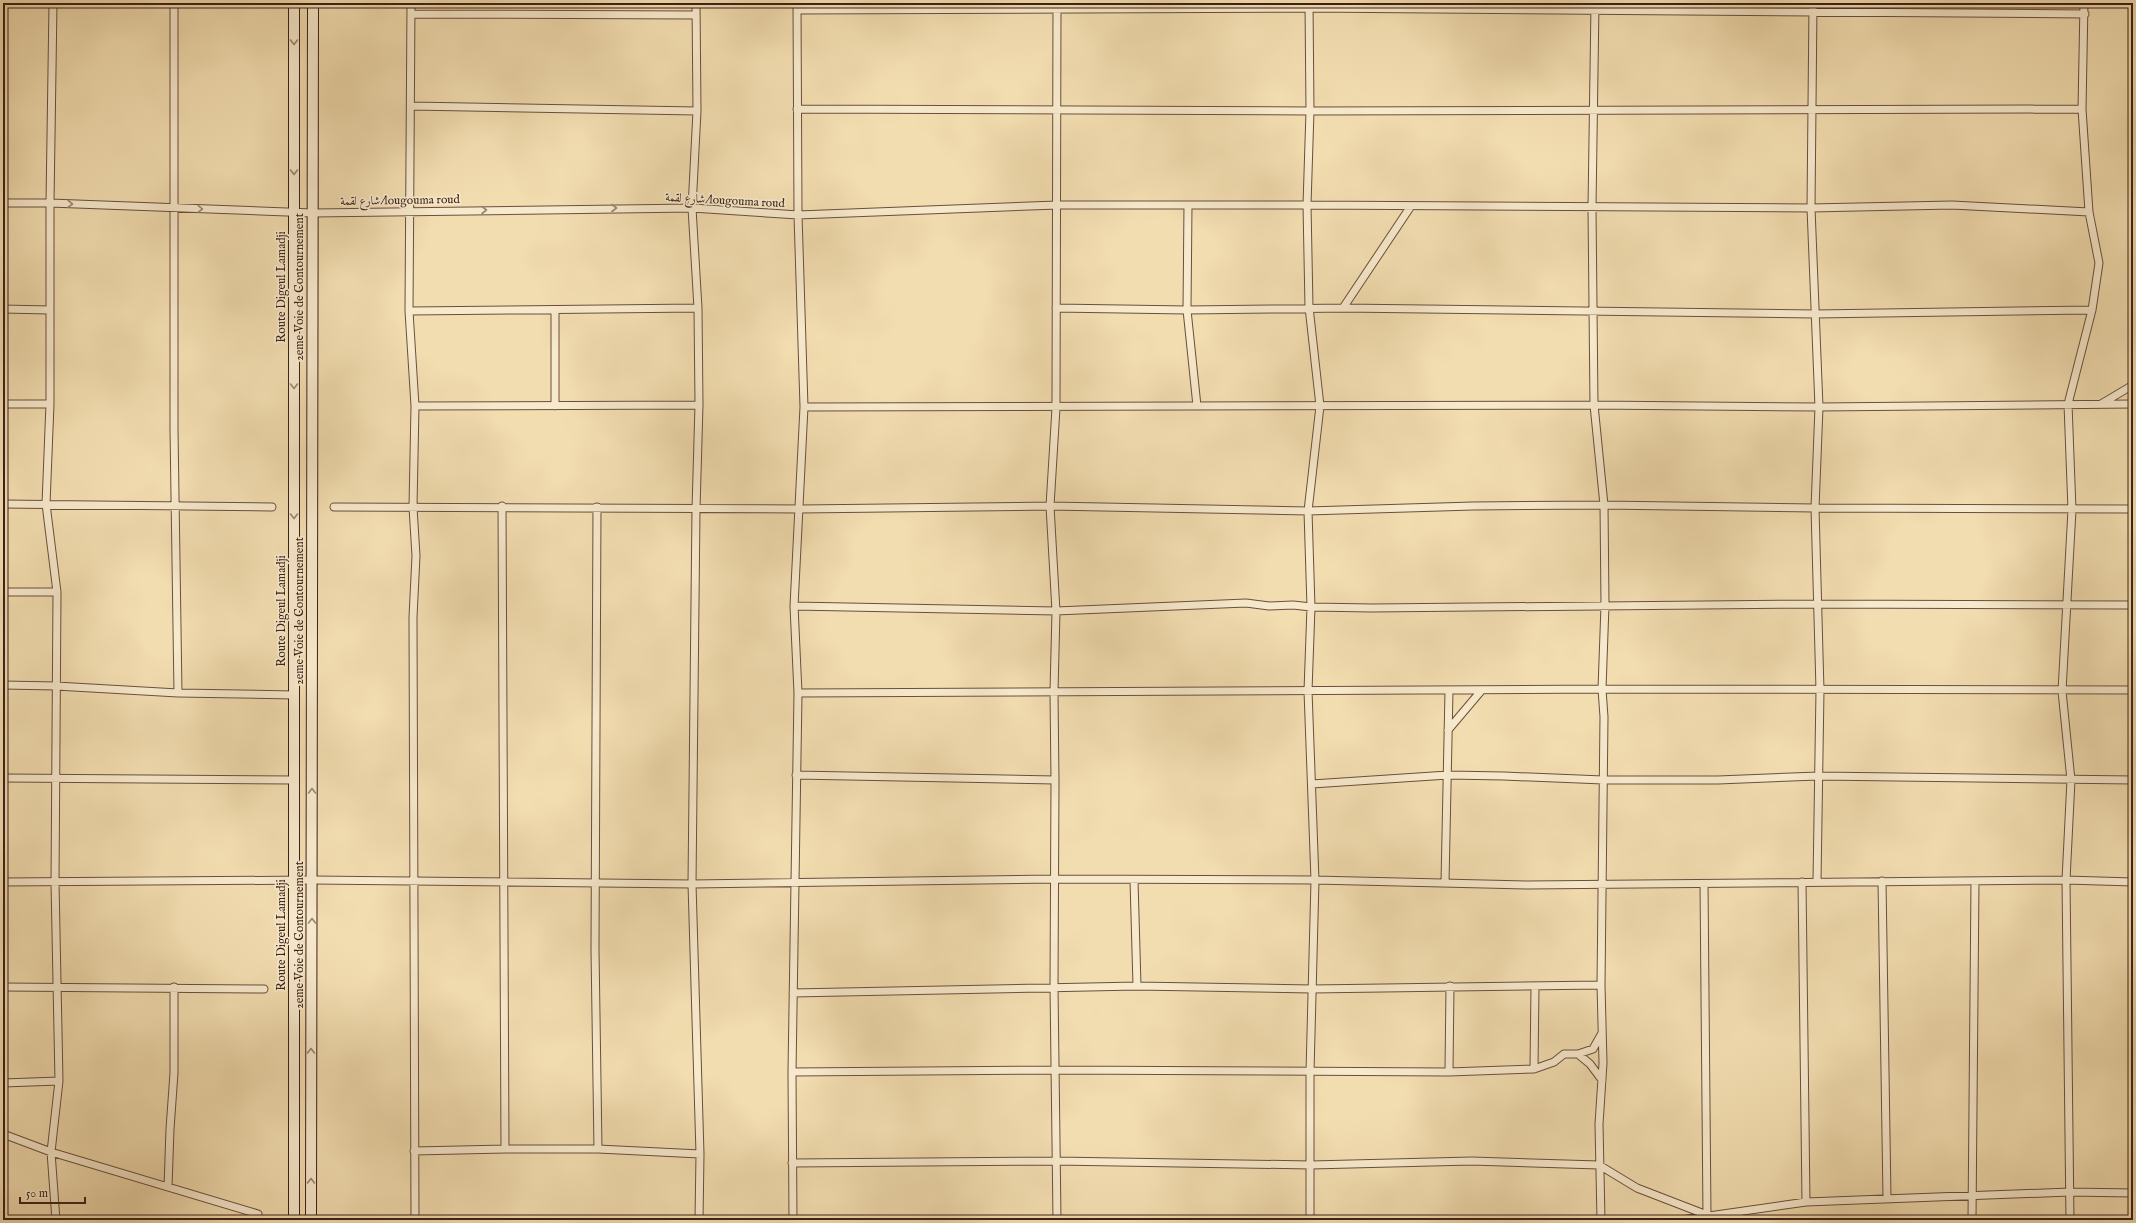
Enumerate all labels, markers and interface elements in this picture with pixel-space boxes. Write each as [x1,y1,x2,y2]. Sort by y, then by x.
one-way arrow [290,39,298,45]
one-way arrow [290,169,298,175]
street label: شارع لقمة/lougouma roud [665,190,786,214]
street label: شارع لقمة/lougouma roud [340,192,461,212]
one-way arrow [67,199,73,208]
one-way arrow [611,204,617,212]
one-way arrow [197,205,203,213]
one-way arrow [481,205,487,214]
street label: 2eme Voie de Contournement [292,213,307,361]
street label: Route Digeul Lamadji [274,231,289,343]
one-way arrow [290,383,298,389]
one-way arrow [290,513,298,519]
street label: 2eme Voie de Contournement [292,537,307,685]
street label: Route Digeul Lamadji [274,555,289,667]
one-way arrow [308,788,316,794]
street label: 2eme Voie de Contournement [292,861,307,1009]
street label: Route Digeul Lamadji [274,879,289,991]
one-way arrow [308,918,316,924]
one-way arrow [307,1048,316,1054]
one-way arrow [307,1178,315,1184]
scale bar [20,1179,85,1205]
text: 50 m [26,1186,48,1201]

